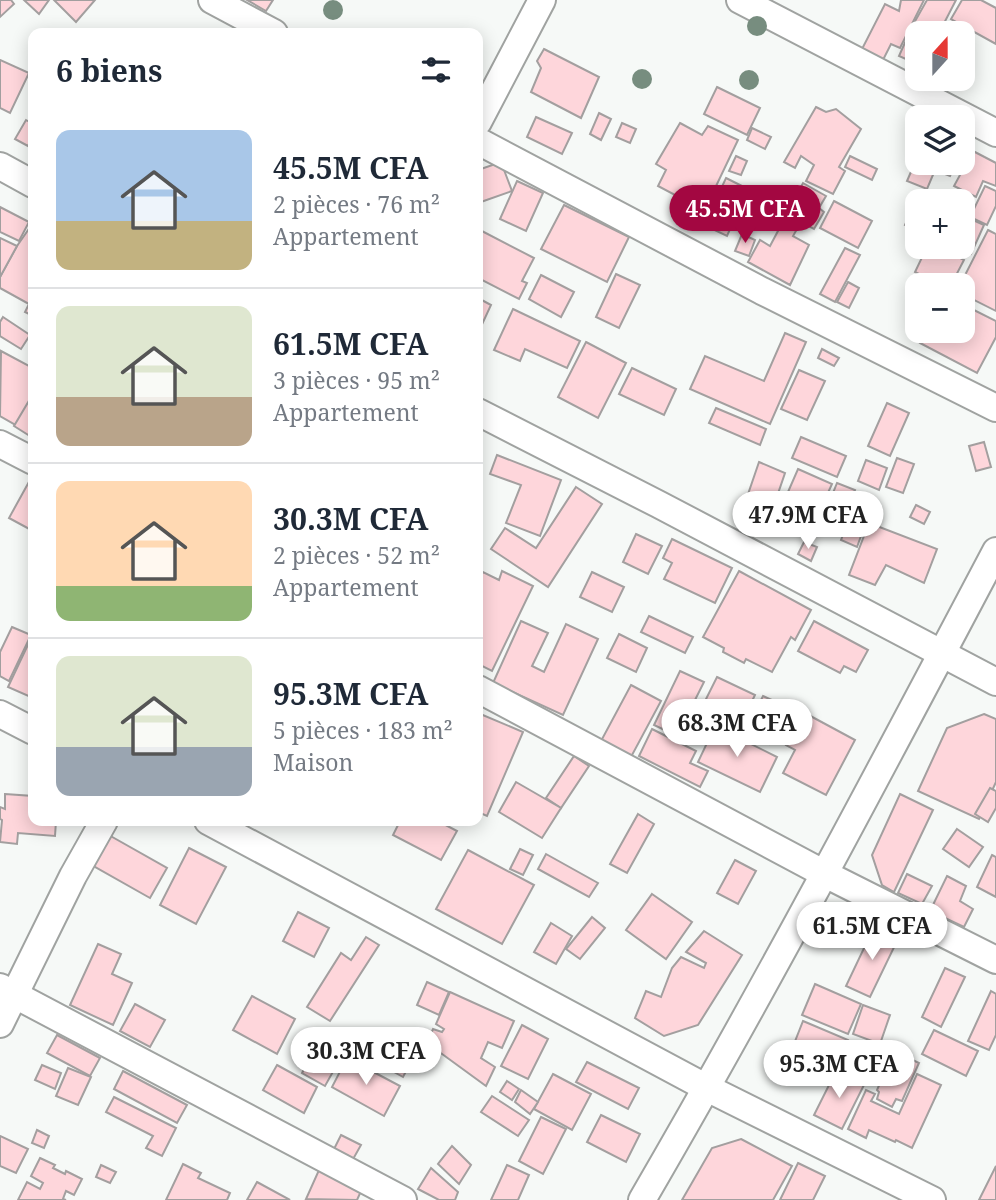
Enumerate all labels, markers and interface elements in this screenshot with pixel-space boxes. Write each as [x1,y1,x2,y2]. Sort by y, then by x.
north arrow [905,21,975,91]
map controls [905,21,975,343]
text: 6 biens [56,50,162,91]
icon: filters [417,51,455,89]
button: layers [905,105,975,175]
text: 45.5M CFA [273,147,428,188]
icon: home [112,158,196,242]
pin: 45.5M CFA [665,186,825,245]
text: 2 pièces · 76 m² [273,188,440,220]
button: + [905,189,975,259]
text: 45.5M CFA [685,192,805,224]
text: Appartement [273,220,419,252]
button: − [905,273,975,343]
text: 61.5M CFA [273,323,428,364]
icon: home [112,334,196,418]
text: 3 pièces · 95 m² [273,364,440,396]
text: Appartement [273,396,419,428]
pin: 47.9M CFA [728,491,888,551]
text: 30.3M CFA [273,498,428,539]
text: 47.9M CFA [748,498,868,530]
icon: home [112,509,196,593]
text: 2 pièces · 52 m² [273,539,440,571]
text: Appartement [273,571,419,603]
text: 95.3M CFA [273,673,428,714]
icon: home [112,684,196,768]
pin: 68.3M CFA [657,700,817,759]
text: 68.3M CFA [677,706,797,738]
text: 5 pièces · 183 m² [273,714,453,746]
text: Maison [273,746,353,778]
pin: 61.5M CFA [792,902,952,962]
text: 61.5M CFA [812,909,932,941]
pin: 30.3M CFA [286,1028,446,1087]
text: 30.3M CFA [306,1034,426,1066]
pin: 95.3M CFA [759,1040,919,1100]
text: 95.3M CFA [779,1047,899,1079]

